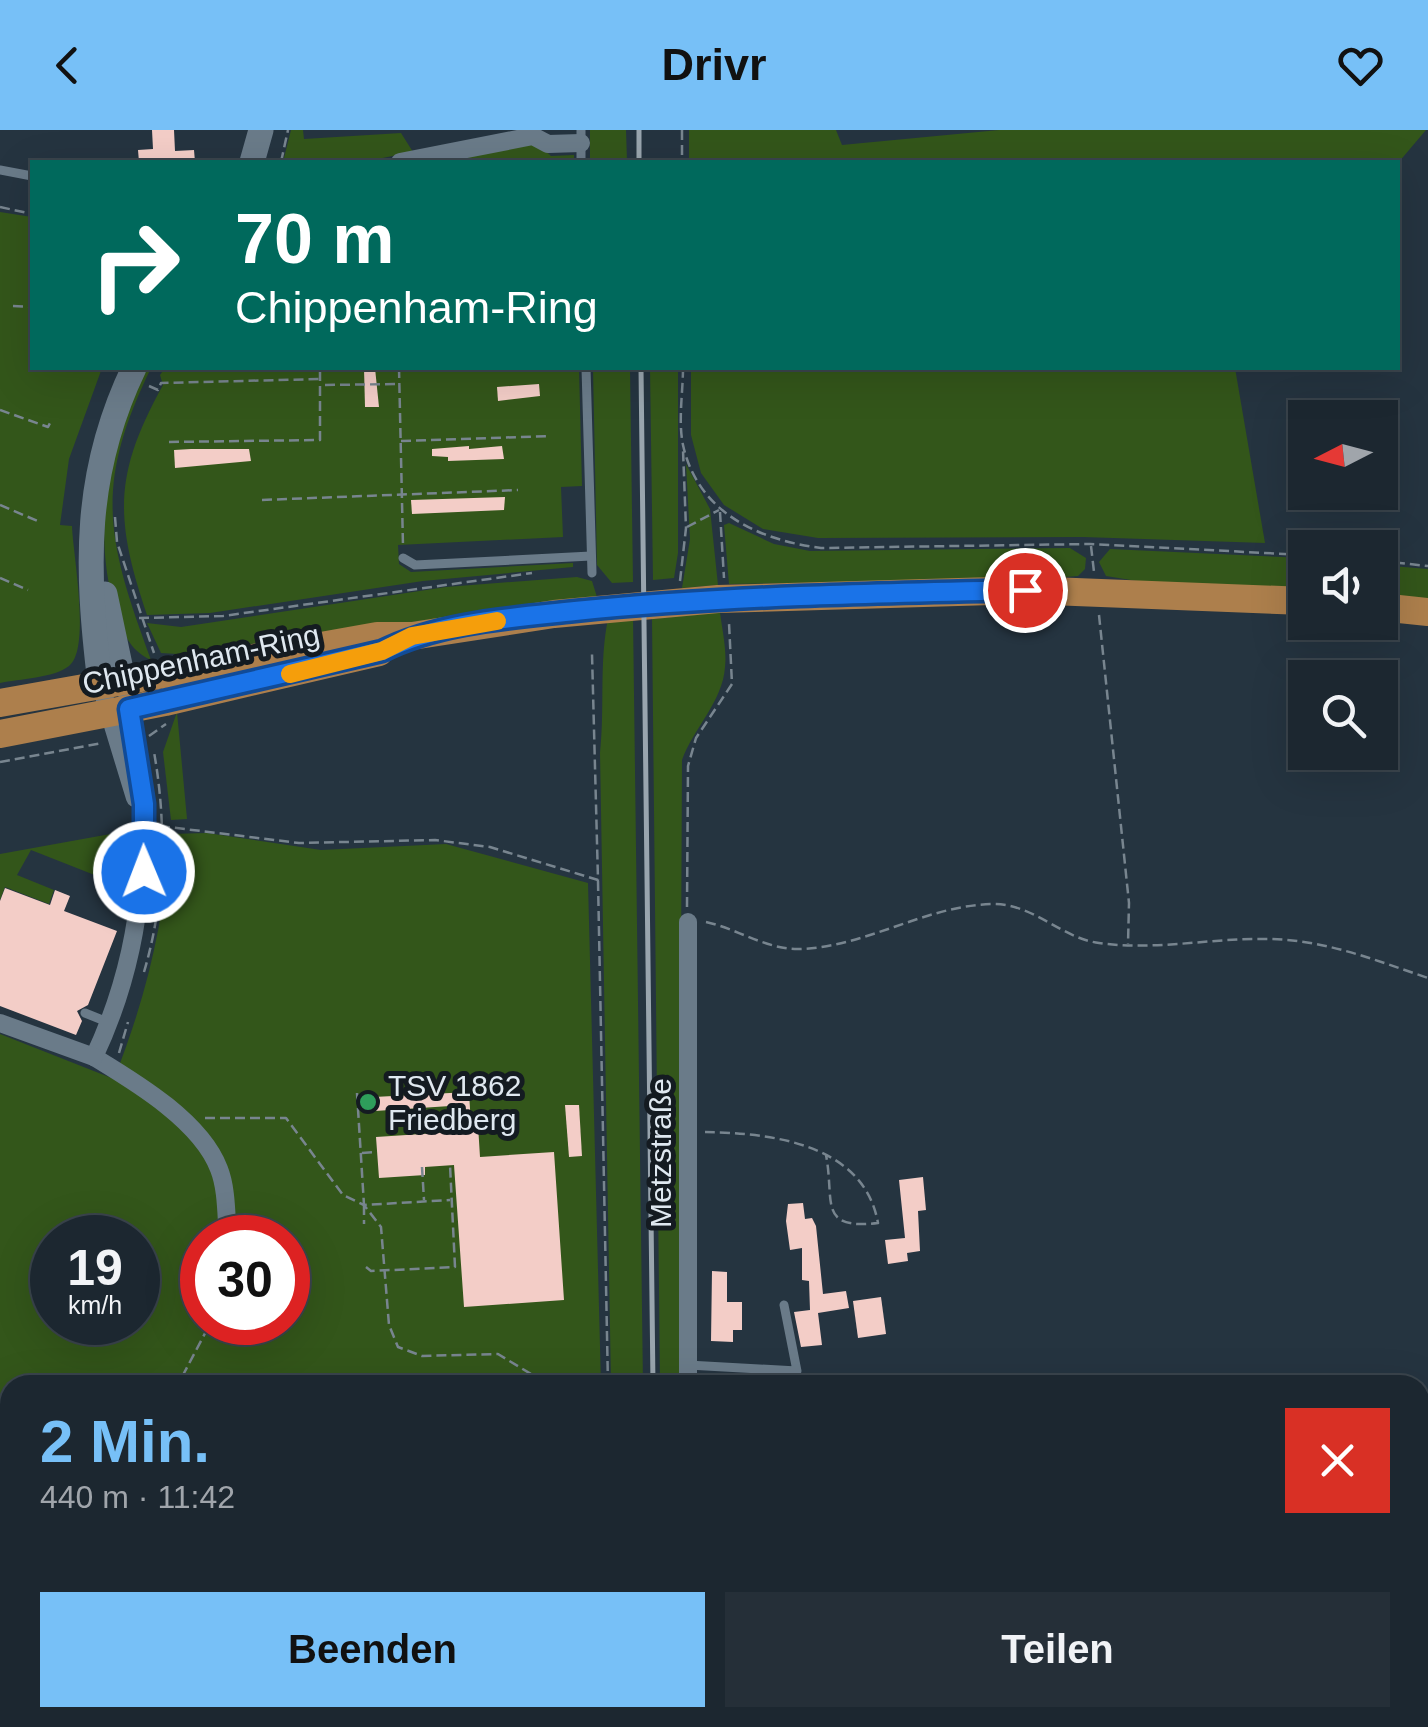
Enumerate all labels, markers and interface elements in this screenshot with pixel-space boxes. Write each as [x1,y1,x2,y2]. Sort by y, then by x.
icon: back [40,38,95,93]
icon: heart [1333,38,1388,93]
text: Drivr [661,39,767,90]
icon: right [70,200,200,330]
text: 70 m [235,200,395,278]
text: Chippenham-Ring [235,282,598,333]
north arrow [1288,400,1398,510]
map controls [1288,400,1398,770]
button: sound [1288,530,1398,640]
pin [983,548,1068,633]
icon: arrive [998,563,1053,618]
street label: Chippenham-Ring [79,618,323,700]
button: search [1288,660,1398,770]
position arrow [92,820,196,924]
place label: TSV 1862 Friedberg [388,1069,521,1136]
street label: Metzstraße [644,1078,677,1228]
marker: TSV 1862 Friedberg [357,1091,379,1113]
speed limit sign: 30 [180,1215,310,1345]
text: 19 [67,1240,123,1296]
text: km/h [68,1291,122,1319]
text: 2 Min. [40,1408,210,1475]
button: close [1285,1408,1390,1513]
text: 440 m · 11:42 [40,1479,235,1515]
button: Beenden [40,1592,705,1707]
button: Teilen [725,1592,1390,1707]

